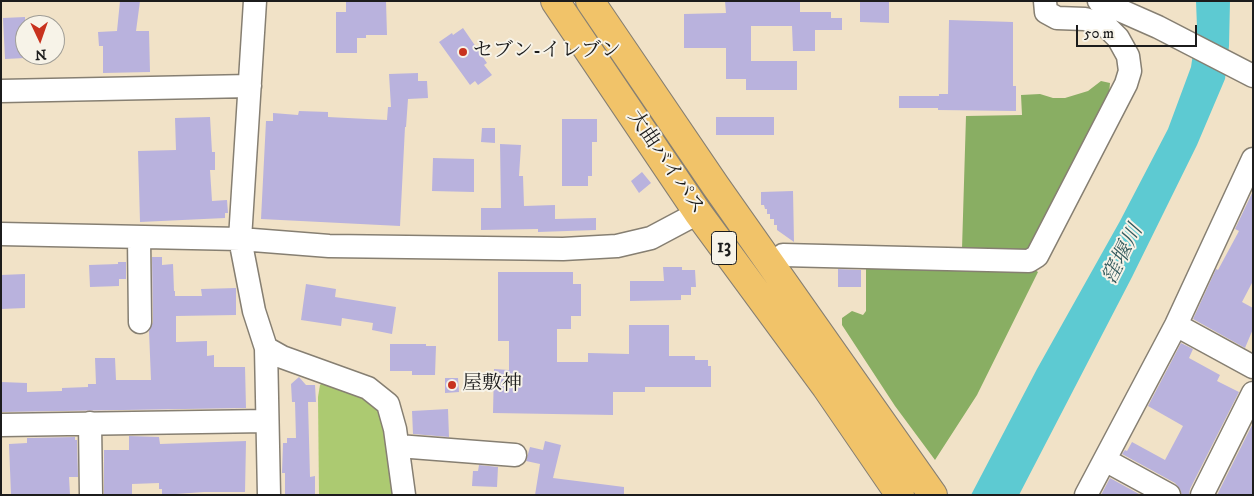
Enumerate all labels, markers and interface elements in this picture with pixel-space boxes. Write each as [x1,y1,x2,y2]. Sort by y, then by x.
north arrow [15,15,65,65]
scale bar [1079,15,1200,47]
text: 50 m [1084,24,1114,43]
place label: セブン-イレブン [473,40,621,64]
text: N [35,45,47,63]
marker: セブン-イレブン [457,46,469,58]
street label: 大曲バイパス [622,107,708,219]
water label: 窪堰川 [1098,221,1150,289]
road number: 13 [712,232,736,264]
place label: 屋敷神 [462,373,522,397]
marker: 屋敷神 [446,379,458,391]

